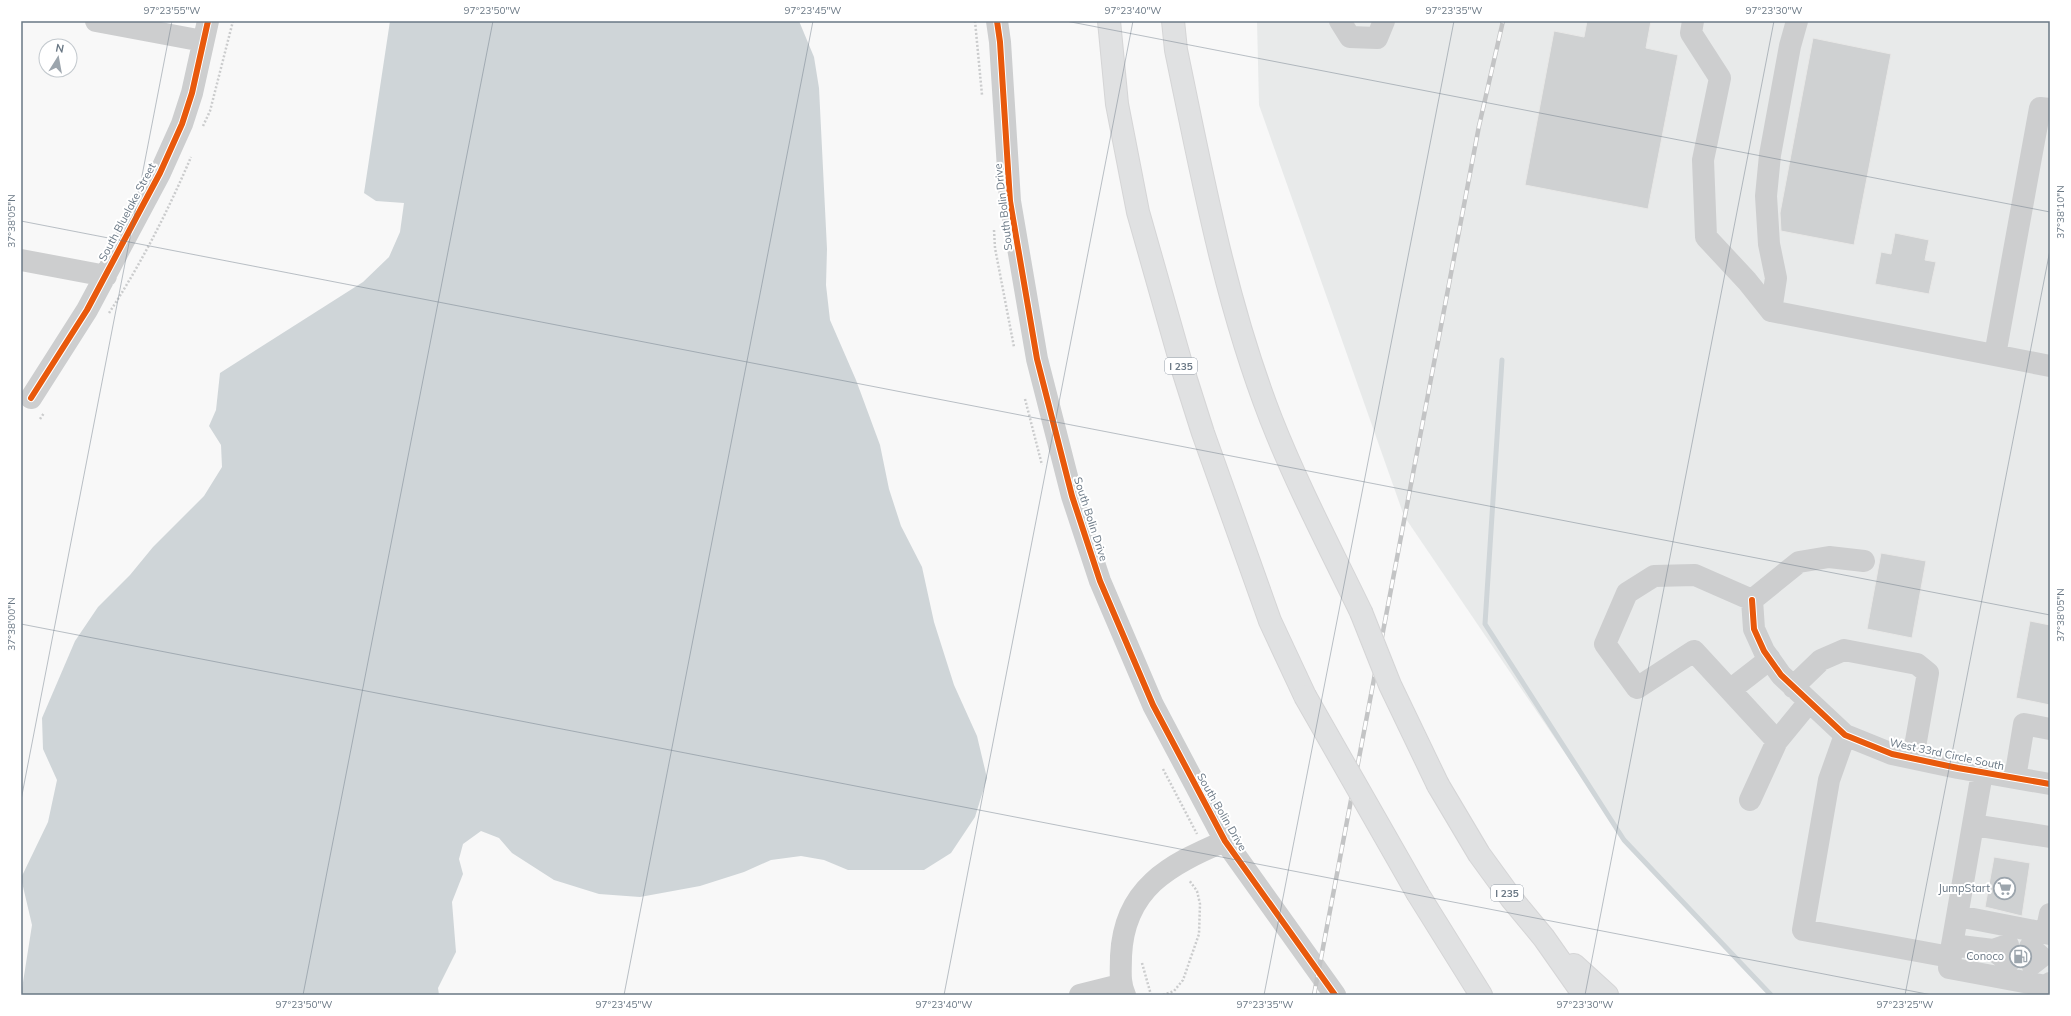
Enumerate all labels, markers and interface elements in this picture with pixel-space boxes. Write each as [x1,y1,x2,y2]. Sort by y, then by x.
text: 97°23'55"W [144,4,200,17]
text: 97°23'50"W [464,4,520,17]
text: 97°23'45"W [785,4,841,17]
text: 97°23'40"W [1105,4,1161,17]
text: 97°23'35"W [1426,4,1482,17]
text: 97°23'30"W [1746,4,1802,17]
north arrow [38,38,78,78]
text: N [54,41,65,56]
street label: South Bluelake Street [95,160,159,263]
street label: South Bolin Drive [991,163,1015,251]
text: 37°38'10"N [2054,185,2067,239]
text: 37°38'05"N [5,194,18,248]
road number: I 235 [1165,358,1197,374]
street label: South Bolin Drive [1071,475,1111,563]
text: 37°38'05"N [2054,588,2067,642]
text: 37°38'00"N [5,597,18,651]
street label: West 33rd Circle South [1888,735,2006,773]
street label: South Bolin Drive [1194,771,1250,853]
supermarket icon: JumpStart [1992,875,2018,901]
place label: JumpStart [1938,881,1990,895]
road number: I 235 [1491,885,1523,901]
fuel station icon: Conoco [2007,943,2033,969]
place label: Conoco [1966,949,2004,963]
text: 97°23'50"W [276,998,332,1011]
text: 97°23'45"W [596,998,652,1011]
text: 97°23'40"W [916,998,972,1011]
text: 97°23'35"W [1237,998,1293,1011]
text: 97°23'30"W [1557,998,1613,1011]
text: 97°23'25"W [1877,998,1933,1011]

